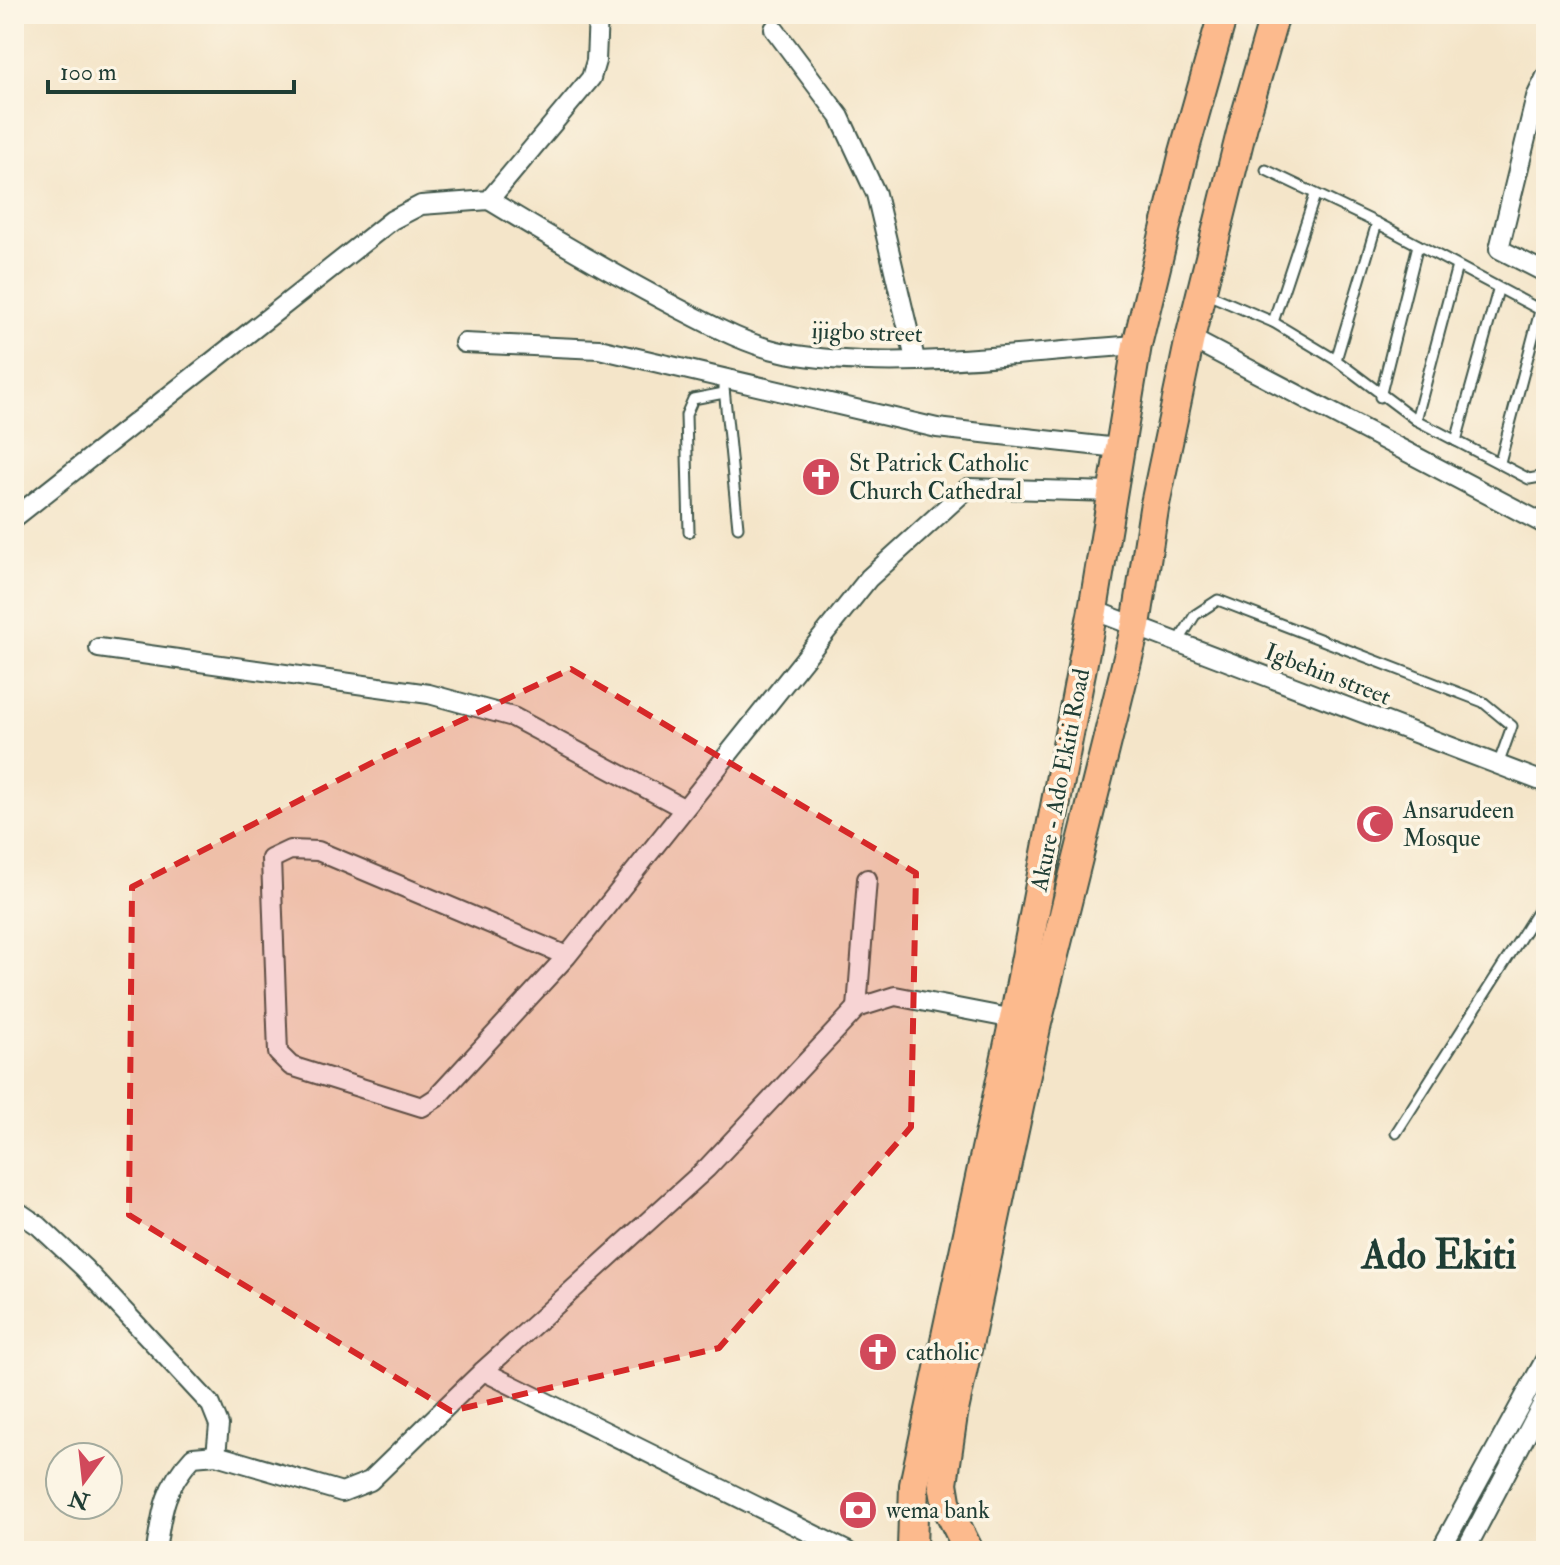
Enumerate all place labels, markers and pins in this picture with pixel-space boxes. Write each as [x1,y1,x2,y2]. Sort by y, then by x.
place label: St Patrick Catholic Church Cathedral [849,448,1029,507]
church icon: St Patrick Catholic Church Cathedral [800,456,842,498]
place label: Ansarudeen Mosque [1402,795,1514,854]
mosque icon: Ansarudeen Mosque [1354,803,1396,845]
church icon: catholic [857,1331,899,1373]
place label: catholic [906,1337,980,1368]
bank icon: wema bank [837,1489,879,1531]
place label: wema bank [886,1495,990,1526]

